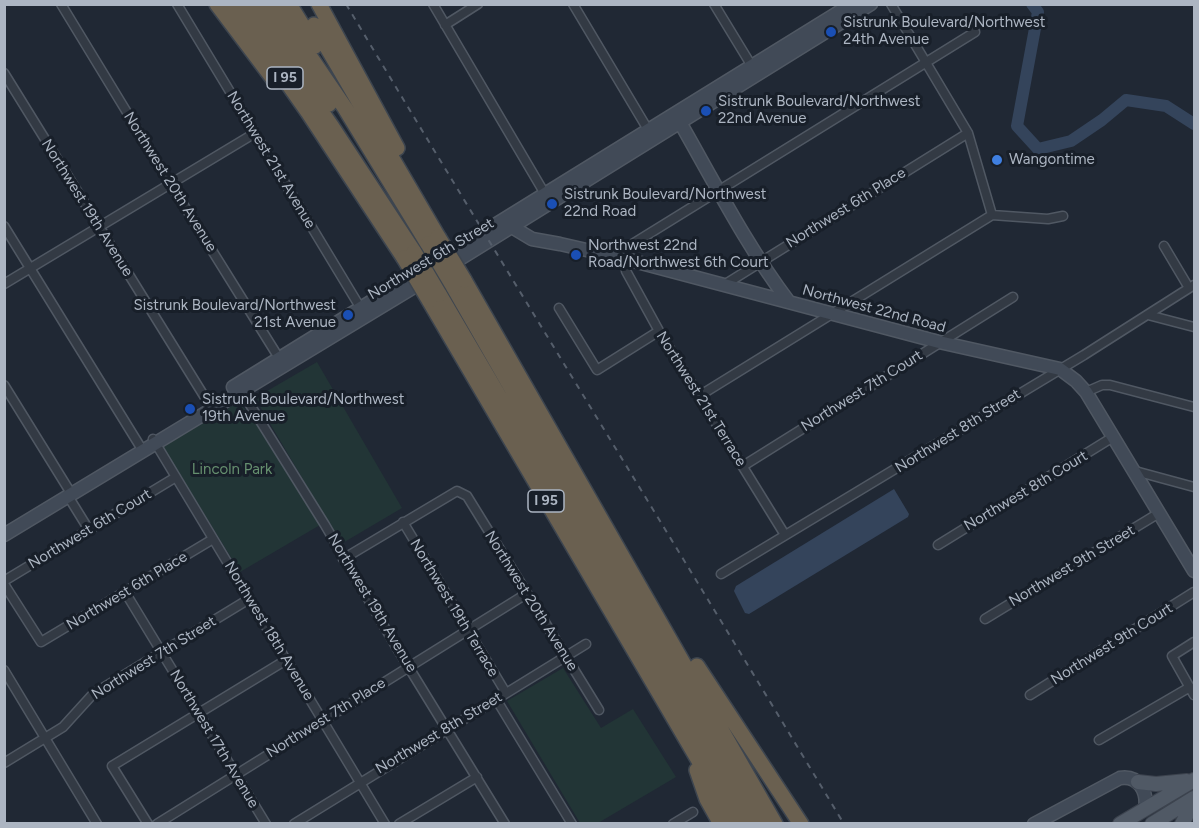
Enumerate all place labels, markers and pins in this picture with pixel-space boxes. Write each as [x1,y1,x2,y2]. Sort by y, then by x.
place label: Sistrunk Boulevard/Northwest 24th Avenue [843,14,1045,49]
marker: Sistrunk Boulevard/Northwest 24th Avenue [824,25,838,39]
place label: Sistrunk Boulevard/Northwest 22nd Avenue [718,93,920,128]
marker: Sistrunk Boulevard/Northwest 22nd Avenue [699,104,713,118]
place label: Wangontime [1009,151,1095,169]
marker: Wangontime [990,153,1004,167]
place label: Sistrunk Boulevard/Northwest 22nd Road [564,186,766,221]
marker: Sistrunk Boulevard/Northwest 22nd Road [545,197,559,211]
place label: Northwest 22nd Road/Northwest 6th Court [588,237,769,272]
marker: Northwest 22nd Road/Northwest 6th Court [569,248,583,262]
place label: Sistrunk Boulevard/Northwest 21st Avenue [134,297,336,332]
marker: Sistrunk Boulevard/Northwest 21st Avenue [341,308,355,322]
place label: Sistrunk Boulevard/Northwest 19th Avenue [202,391,404,426]
marker: Sistrunk Boulevard/Northwest 19th Avenue [183,402,197,416]

